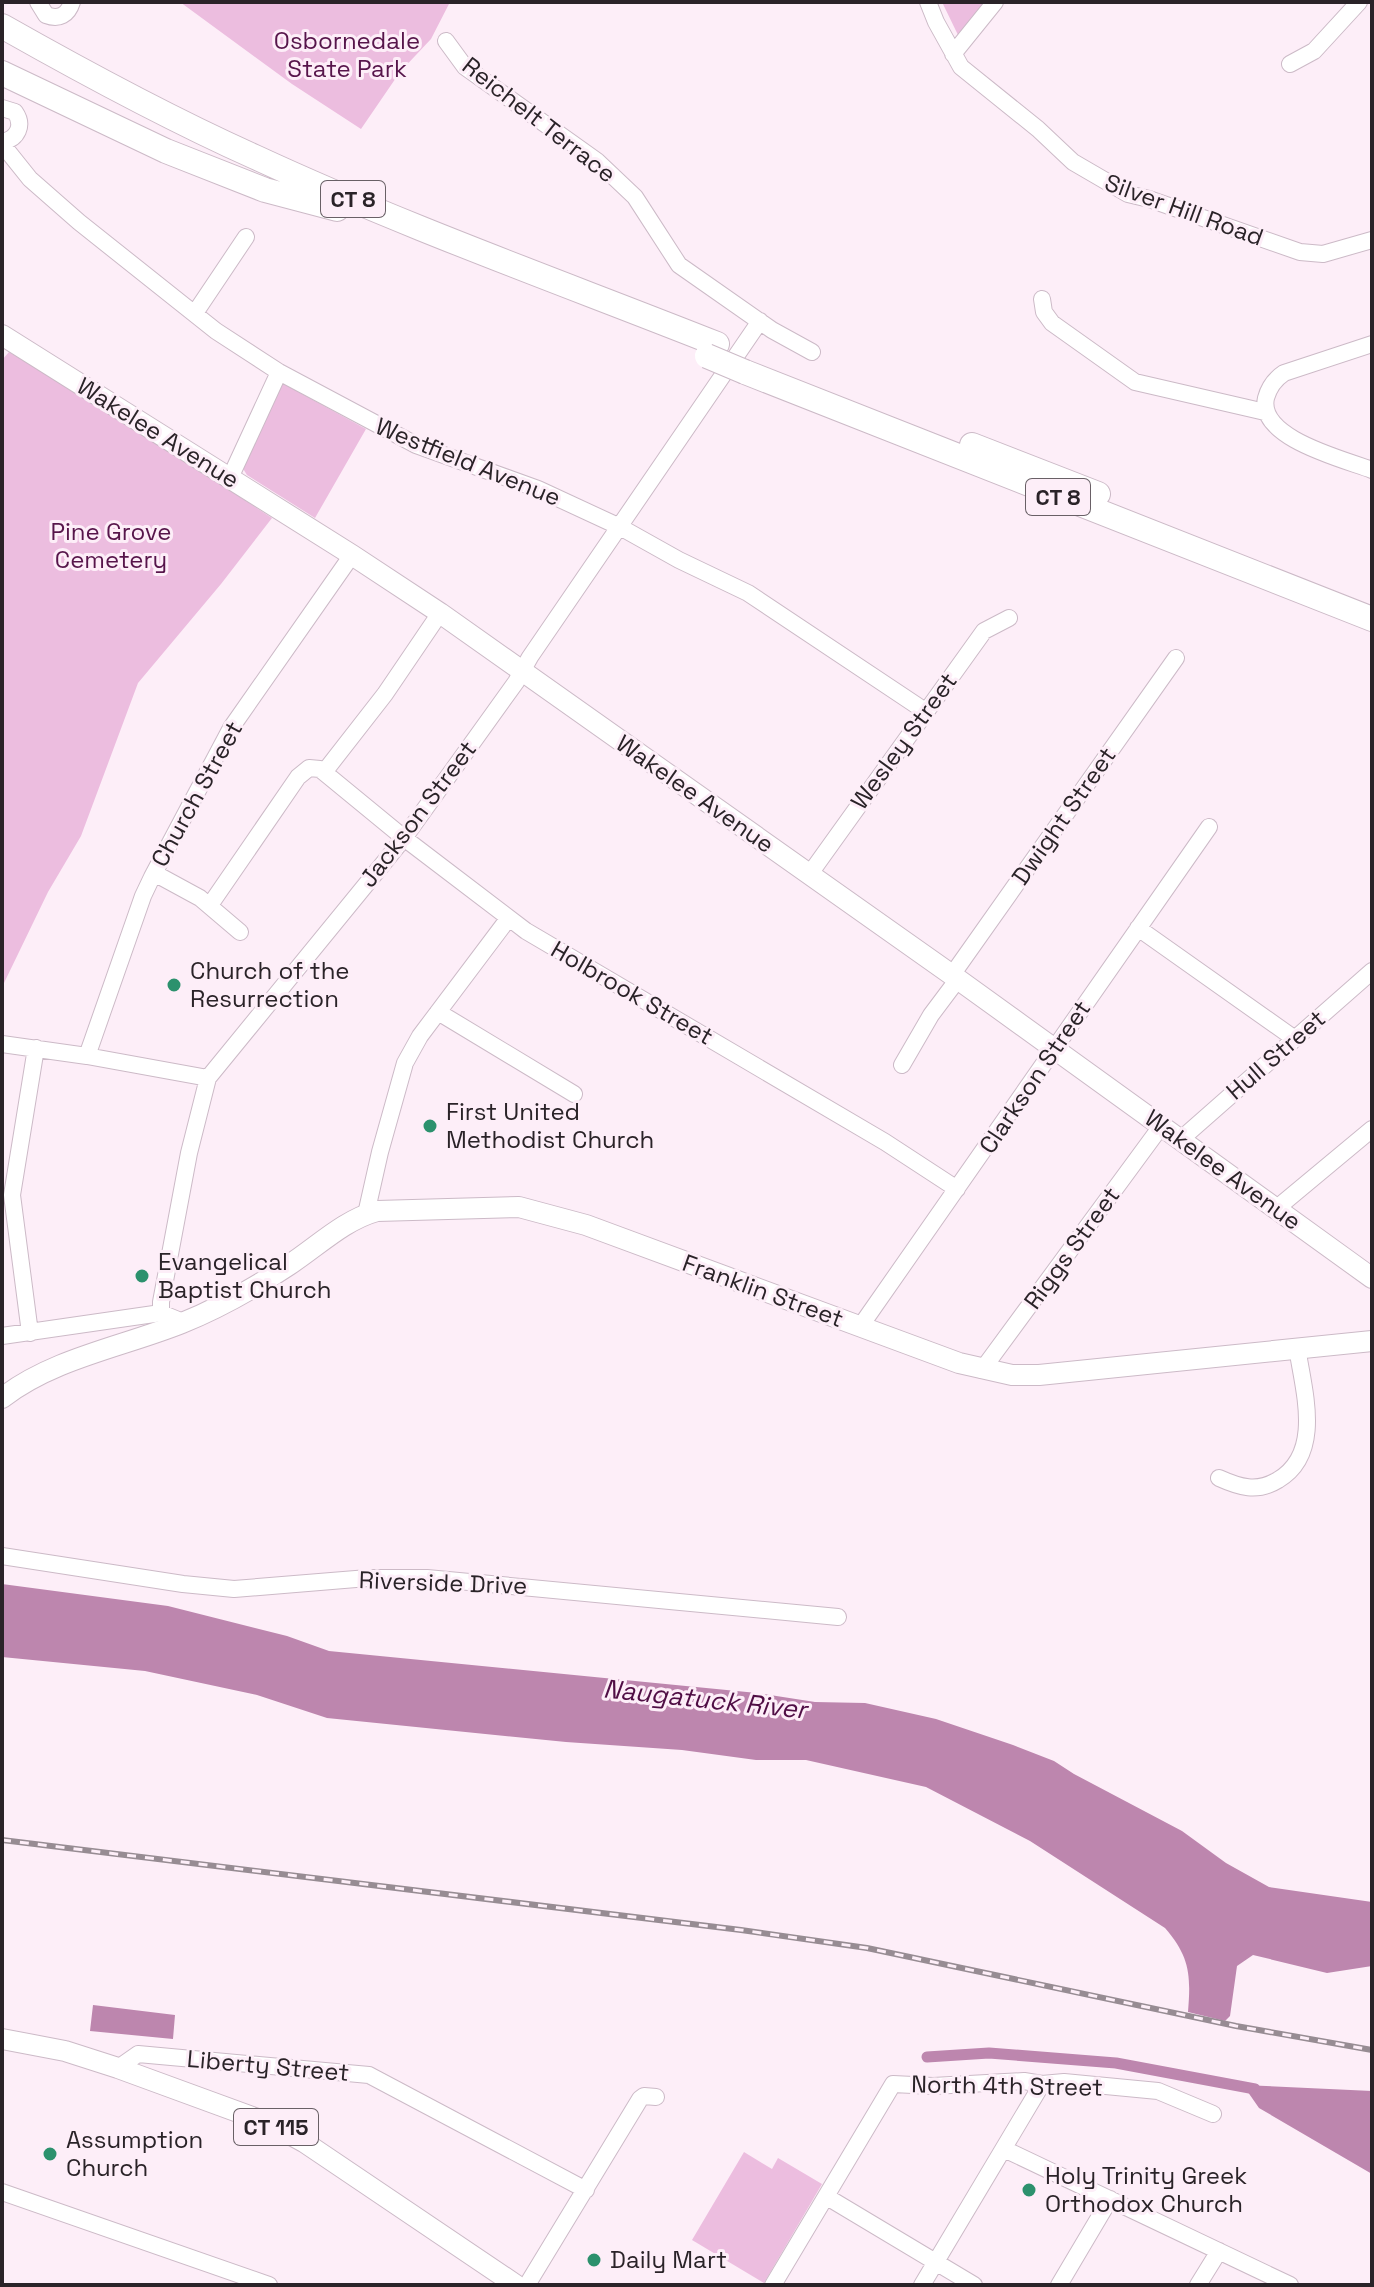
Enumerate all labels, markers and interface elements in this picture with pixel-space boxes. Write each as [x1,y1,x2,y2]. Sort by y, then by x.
park label: Osbornedale State Park [274,25,420,84]
street label: Reichelt Terrace [456,50,622,189]
street label: Silver Hill Road [1100,166,1268,253]
road number: CT 8 [321,181,385,217]
street label: Wakelee Avenue [71,370,245,495]
street label: Westfield Avenue [371,410,565,513]
road number: CT 8 [1026,479,1090,515]
park label: Pine Grove Cemetery [51,516,171,575]
street label: Wesley Street [844,666,964,815]
street label: Church Street [144,715,249,872]
street label: Wakelee Avenue [610,728,780,860]
street label: Jackson Street [352,734,483,893]
street label: Dwight Street [1005,741,1123,891]
street label: Holbrook Street [545,933,719,1052]
place label: Church of the Resurrection [190,955,350,1014]
marker: Church of the Resurrection [165,976,183,994]
street label: Clarkson Street [972,994,1097,1159]
street label: Hull Street [1220,1003,1332,1106]
place label: First United Methodist Church [446,1096,654,1155]
street label: Wakelee Avenue [1139,1102,1308,1237]
marker: First United Methodist Church [421,1117,439,1135]
street label: Riggs Street [1017,1180,1126,1315]
place label: Evangelical Baptist Church [158,1246,331,1305]
street label: Franklin Street [678,1247,848,1334]
marker: Evangelical Baptist Church [133,1267,151,1285]
street label: Riverside Drive [358,1564,528,1601]
water label: Naugatuck River [602,1671,811,1727]
street label: Liberty Street [186,2043,351,2088]
street label: North 4th Street [911,2068,1103,2103]
road number: CT 115 [234,2109,318,2145]
place label: Assumption Church [66,2124,203,2183]
marker: Assumption Church [41,2145,59,2163]
place label: Holy Trinity Greek Orthodox Church [1045,2160,1247,2219]
marker: Holy Trinity Greek Orthodox Church [1020,2181,1038,2199]
place label: Daily Mart [610,2244,727,2275]
marker: Daily Mart [585,2251,603,2269]

